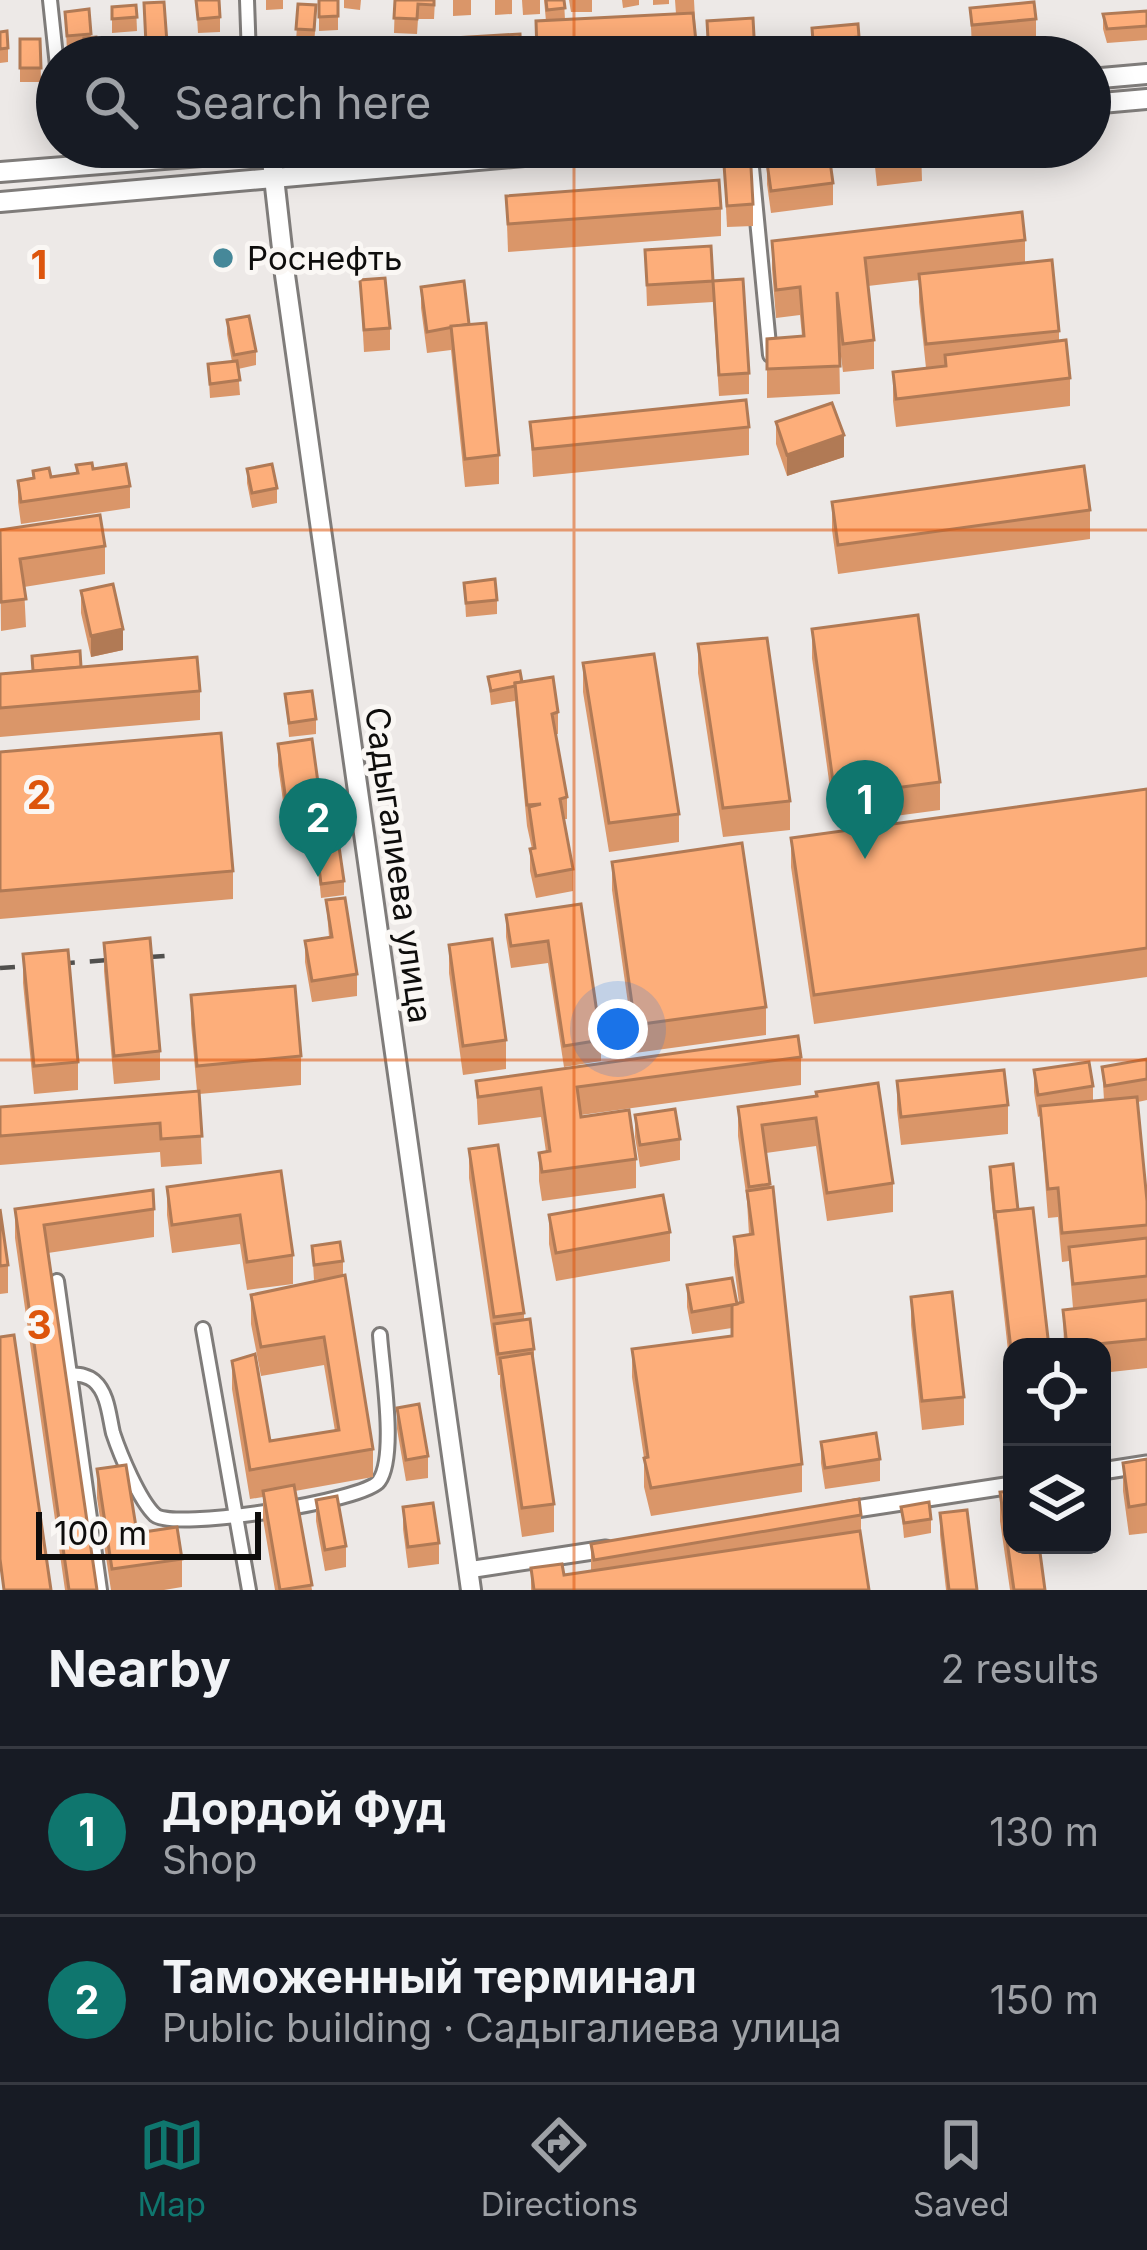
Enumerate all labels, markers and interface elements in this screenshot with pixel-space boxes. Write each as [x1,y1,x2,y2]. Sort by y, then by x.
search box [36,36,1111,168]
icon: search [78,69,144,135]
text: Search here [174,75,431,130]
place label: Роснефть [247,238,402,278]
text: 1 [31,241,47,288]
marker: Роснефть [210,245,236,271]
street label: Садыгалиева улица [357,704,441,1026]
pin: 1 [826,760,904,859]
text: 2 [27,771,51,818]
pin: 2 [279,778,357,877]
your location [588,999,648,1059]
text: 3 [26,1301,52,1348]
map controls [1003,1338,1111,1554]
button: locate [1003,1338,1111,1446]
button: layers [1003,1446,1111,1554]
scale bar [36,1506,261,1559]
text: 100 m [54,1513,147,1553]
text: Nearby [48,1638,231,1699]
text: 2 results [941,1645,1099,1692]
text: Дордой Фуд [162,1781,446,1836]
text: 1 [79,1808,95,1855]
text: 130 m [989,1808,1099,1855]
text: Shop [162,1836,257,1883]
text: Таможенный терминал [162,1949,697,2004]
text: 2 [75,1976,99,2023]
text: 150 m [990,1976,1099,2023]
text: Public building · Садыгалиева улица [162,2004,842,2051]
tab: Map [137,2112,206,2224]
tab: Directions [481,2112,638,2224]
tab: Saved [913,2112,1010,2224]

